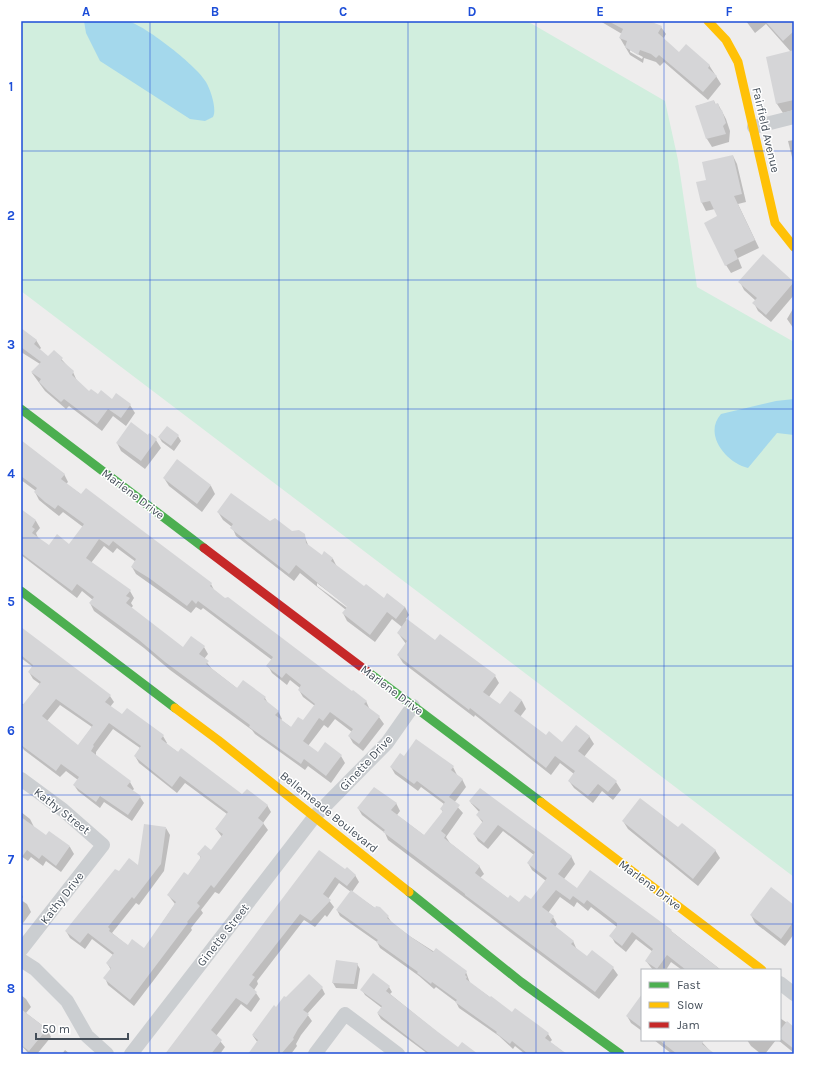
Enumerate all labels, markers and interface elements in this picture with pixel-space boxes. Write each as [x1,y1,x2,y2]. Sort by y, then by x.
text: A [82,4,90,19]
text: B [211,4,219,19]
text: C [339,4,347,19]
text: D [468,4,477,19]
text: E [596,4,604,19]
text: F [725,4,733,19]
text: 1 [9,79,13,94]
street label: Fairfield Avenue [749,86,783,174]
text: 2 [7,208,15,223]
text: 3 [7,337,15,352]
text: 4 [7,466,15,481]
street label: Marlene Drive [99,466,167,522]
text: 5 [7,594,15,609]
street label: Marlene Drive [358,662,426,718]
text: 6 [7,723,15,738]
street label: Ginette Drive [337,732,395,794]
street label: Bellemeade Boulevard [277,768,381,856]
street label: Kathy Street [31,785,93,837]
text: 7 [8,852,15,867]
street label: Marlene Drive [616,857,684,913]
street label: Kathy Drive [37,869,87,927]
street label: Ginette Street [194,900,252,969]
legend [641,969,781,1041]
text: Fast [677,978,701,992]
text: 8 [7,981,15,996]
text: Slow [677,998,703,1012]
scale bar [36,1015,128,1041]
text: Jam [677,1018,700,1032]
text: 50 m [42,1022,70,1036]

